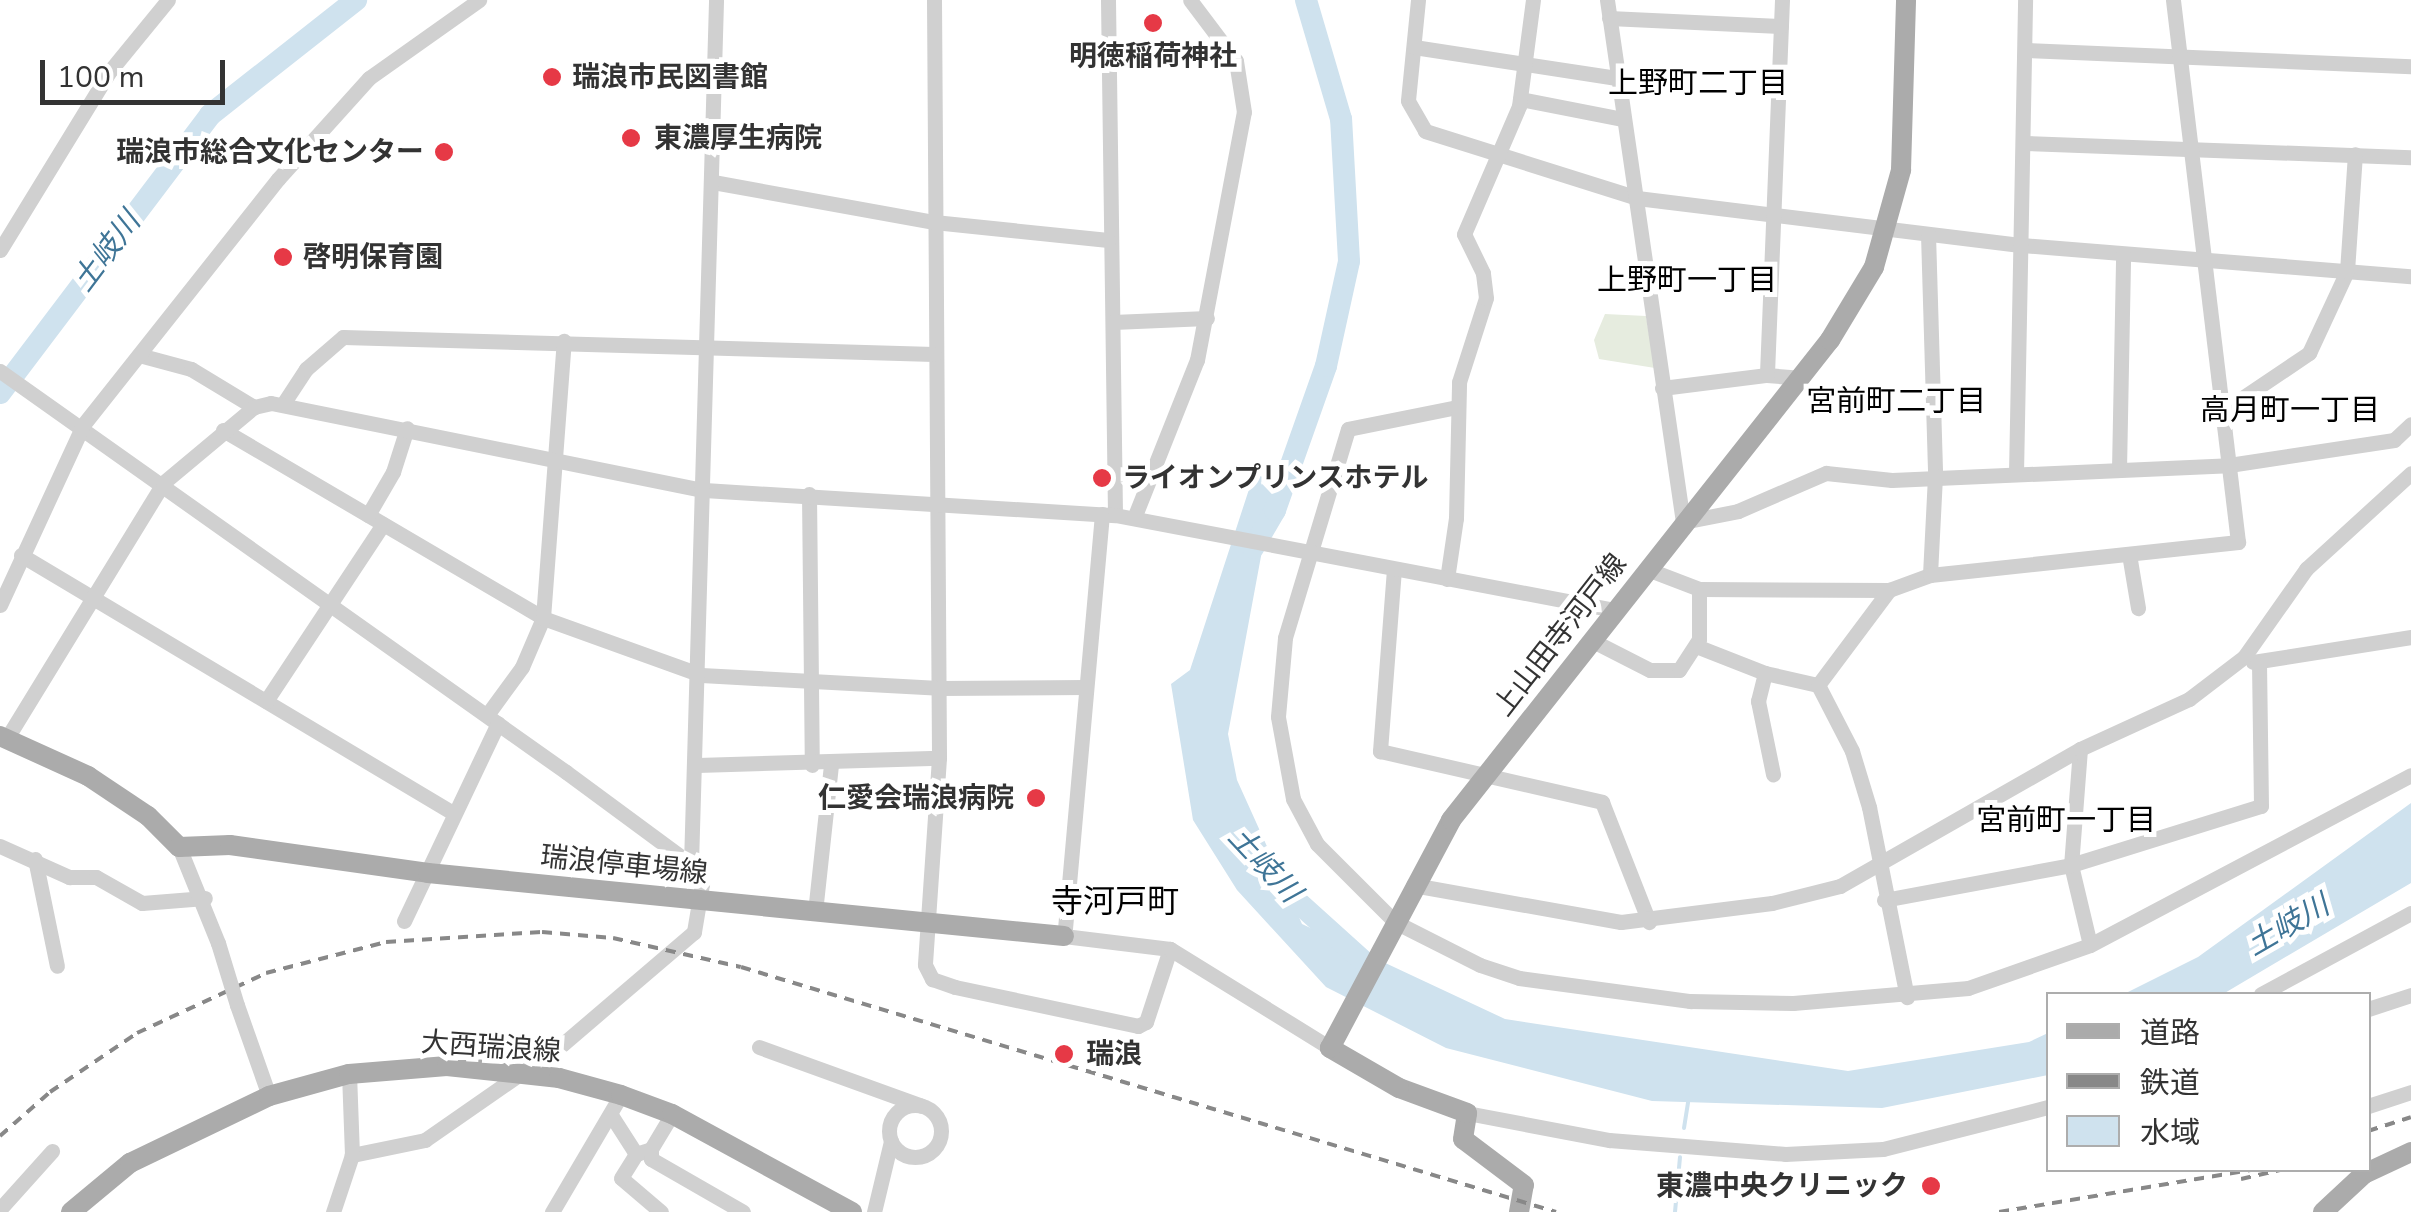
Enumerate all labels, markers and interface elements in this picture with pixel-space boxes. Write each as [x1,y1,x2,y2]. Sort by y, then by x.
marker: 明徳稲荷神社 [1142,12,1164,34]
place label: 明徳稲荷神社 [1069,39,1237,73]
scale bar [45,40,230,102]
text: 100 m [57,57,144,98]
place label: 瑞浪市民図書館 [572,60,768,94]
marker: 瑞浪市民図書館 [541,66,563,88]
district label: 上野町二丁目 [1608,66,1788,102]
place label: 東濃厚生病院 [654,121,822,155]
marker: 東濃厚生病院 [618,125,644,151]
place label: 瑞浪市総合文化センター [116,135,424,169]
marker: 瑞浪市総合文化センター [433,141,455,163]
water label: 土岐川 [66,205,148,299]
place label: 啓明保育園 [303,240,443,274]
marker: 啓明保育園 [272,246,294,268]
district label: 上野町一丁目 [1597,263,1777,299]
district label: 宮前町二丁目 [1806,384,1986,420]
district label: 高月町一丁目 [2200,393,2380,429]
place label: ライオンプリンスホテル [1122,461,1430,495]
marker: ライオンプリンスホテル [1091,467,1113,489]
street label: 上山田寺河戸線 [1486,547,1634,723]
place label: 仁愛会瑞浪病院 [818,781,1014,815]
marker: 仁愛会瑞浪病院 [1023,785,1049,811]
district label: 宮前町一丁目 [1976,803,2156,839]
water label: 土岐川 [1220,820,1308,910]
street label: 瑞浪停車場線 [539,840,709,890]
district label: 寺河戸町 [1051,883,1179,921]
water label: 土岐川 [2240,888,2336,964]
legend [2046,992,2371,1172]
text: 道路 [2140,1013,2200,1054]
street label: 大西瑞浪線 [420,1025,562,1069]
place label: 瑞浪 [1086,1037,1142,1071]
marker: 瑞浪 [1051,1041,1077,1067]
text: 鉄道 [2140,1063,2200,1104]
text: 水域 [2140,1113,2200,1154]
place label: 東濃中央クリニック [1656,1169,1908,1203]
marker: 東濃中央クリニック [1918,1173,1944,1199]

